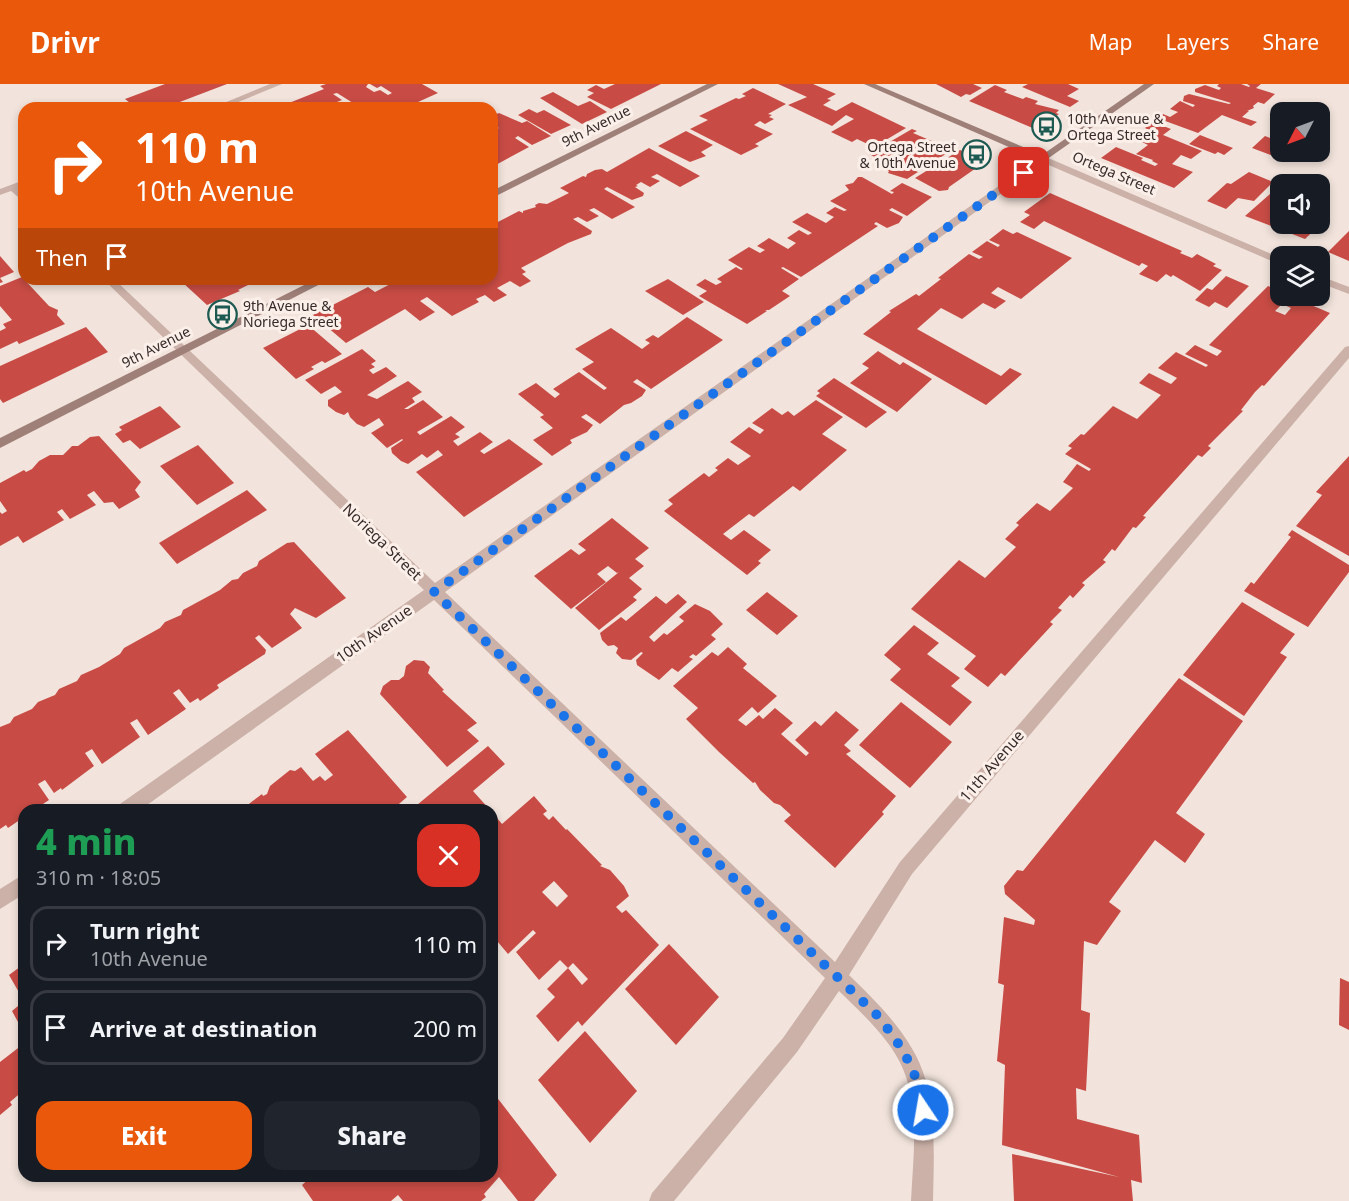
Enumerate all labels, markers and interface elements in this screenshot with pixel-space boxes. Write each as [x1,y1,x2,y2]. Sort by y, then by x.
text: Drivr [30,23,100,61]
text: Map [1089,28,1133,56]
text: Layers [1166,28,1230,56]
text: Share [1263,28,1319,56]
street label: 9th Avenue [558,100,633,151]
north arrow [1270,102,1330,162]
map controls [1270,102,1330,306]
place label: 10th Avenue & Ortega Street [1067,109,1164,144]
bus stop icon: 10th Avenue & Ortega Street [1030,111,1062,143]
text: 110 m [135,118,259,175]
icon: right [36,126,114,204]
place label: Ortega Street & 10th Avenue [860,137,956,172]
bus stop icon: Ortega Street & 10th Avenue [961,139,993,171]
street label: Ortega Street [1070,146,1159,199]
pin [998,147,1049,198]
icon: arrive [1007,156,1040,189]
text: 10th Avenue [135,172,294,209]
button: sound [1270,174,1330,234]
icon: arrive [100,240,133,273]
text: Then [36,242,88,272]
button: layers [1270,246,1330,306]
place label: 9th Avenue & Noriega Street [243,296,339,331]
bus stop icon: 9th Avenue & Noriega Street [206,298,238,330]
street label: 9th Avenue [118,321,193,372]
street label: Noriega Street [339,499,427,584]
street label: 10th Avenue [331,600,415,667]
street label: 11th Avenue [955,725,1028,805]
text: 4 min [36,817,137,866]
button: close [417,824,480,887]
text: 310 m · 18:05 [36,864,161,891]
text: Turn right [90,915,200,945]
icon: right [39,927,72,960]
text: 110 m [413,929,477,959]
text: 10th Avenue [90,945,208,972]
icon: arrive [39,1011,72,1044]
text: Arrive at destination [90,1013,317,1043]
text: 200 m [413,1013,477,1043]
position arrow [891,1078,955,1142]
button: Exit [36,1101,252,1170]
button: Share [264,1101,480,1170]

